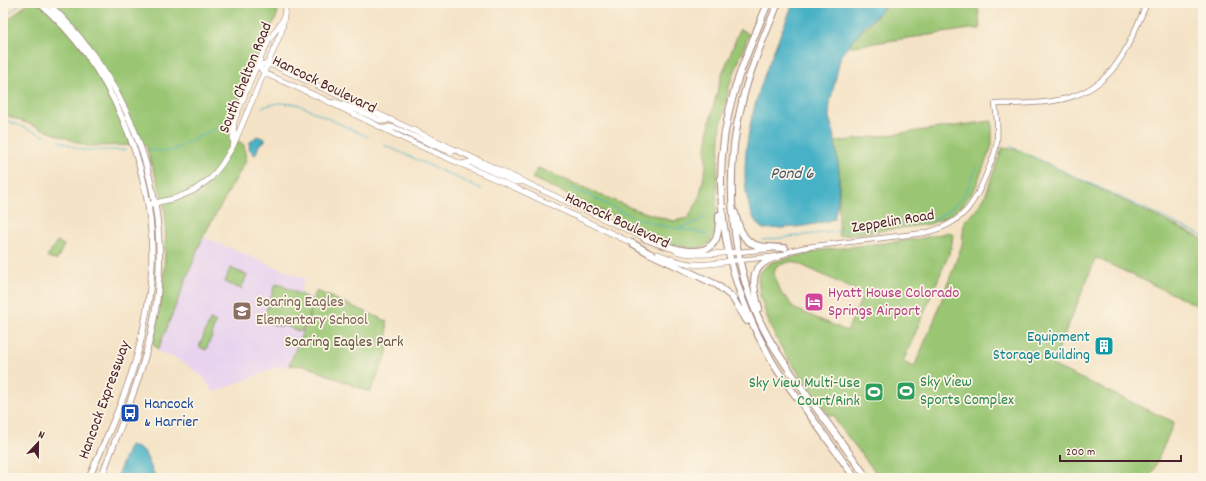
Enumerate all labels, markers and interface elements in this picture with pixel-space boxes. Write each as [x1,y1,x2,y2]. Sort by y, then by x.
street label: South Chelton Road [213,19,279,137]
street label: Hancock Boulevard [268,50,380,120]
water label: Pond 6 [770,163,814,187]
street label: Hancock Boulevard [561,187,673,255]
street label: Zeppelin Road [850,204,936,240]
place label: Hyatt House Colorado Springs Airport [828,282,959,323]
place label: Soaring Eagles Elementary School [256,291,368,332]
hotel icon: Hyatt House Colorado Springs Airport [803,291,825,313]
school or university icon: Soaring Eagles Elementary School [231,300,253,322]
place label: Equipment Storage Building [993,326,1090,367]
park label: Soaring Eagles Park [285,331,403,354]
building icon: Equipment Storage Building [1093,335,1115,357]
street label: Hancock Expressway [73,337,137,462]
place label: Sky View Sports Complex [920,371,1014,412]
place label: Sky View Multi-Use Court/Rink [749,372,860,413]
sports icon: Sky View Sports Complex [895,380,917,402]
sports icon: Sky View Multi-Use Court/Rink [863,381,885,403]
place label: Hancock & Harrier [144,393,198,434]
bus stop icon: Hancock & Harrier [119,402,141,424]
north arrow [18,423,58,463]
text: N [35,427,47,444]
scale bar [1060,437,1181,463]
text: 200 m [1066,444,1095,461]

